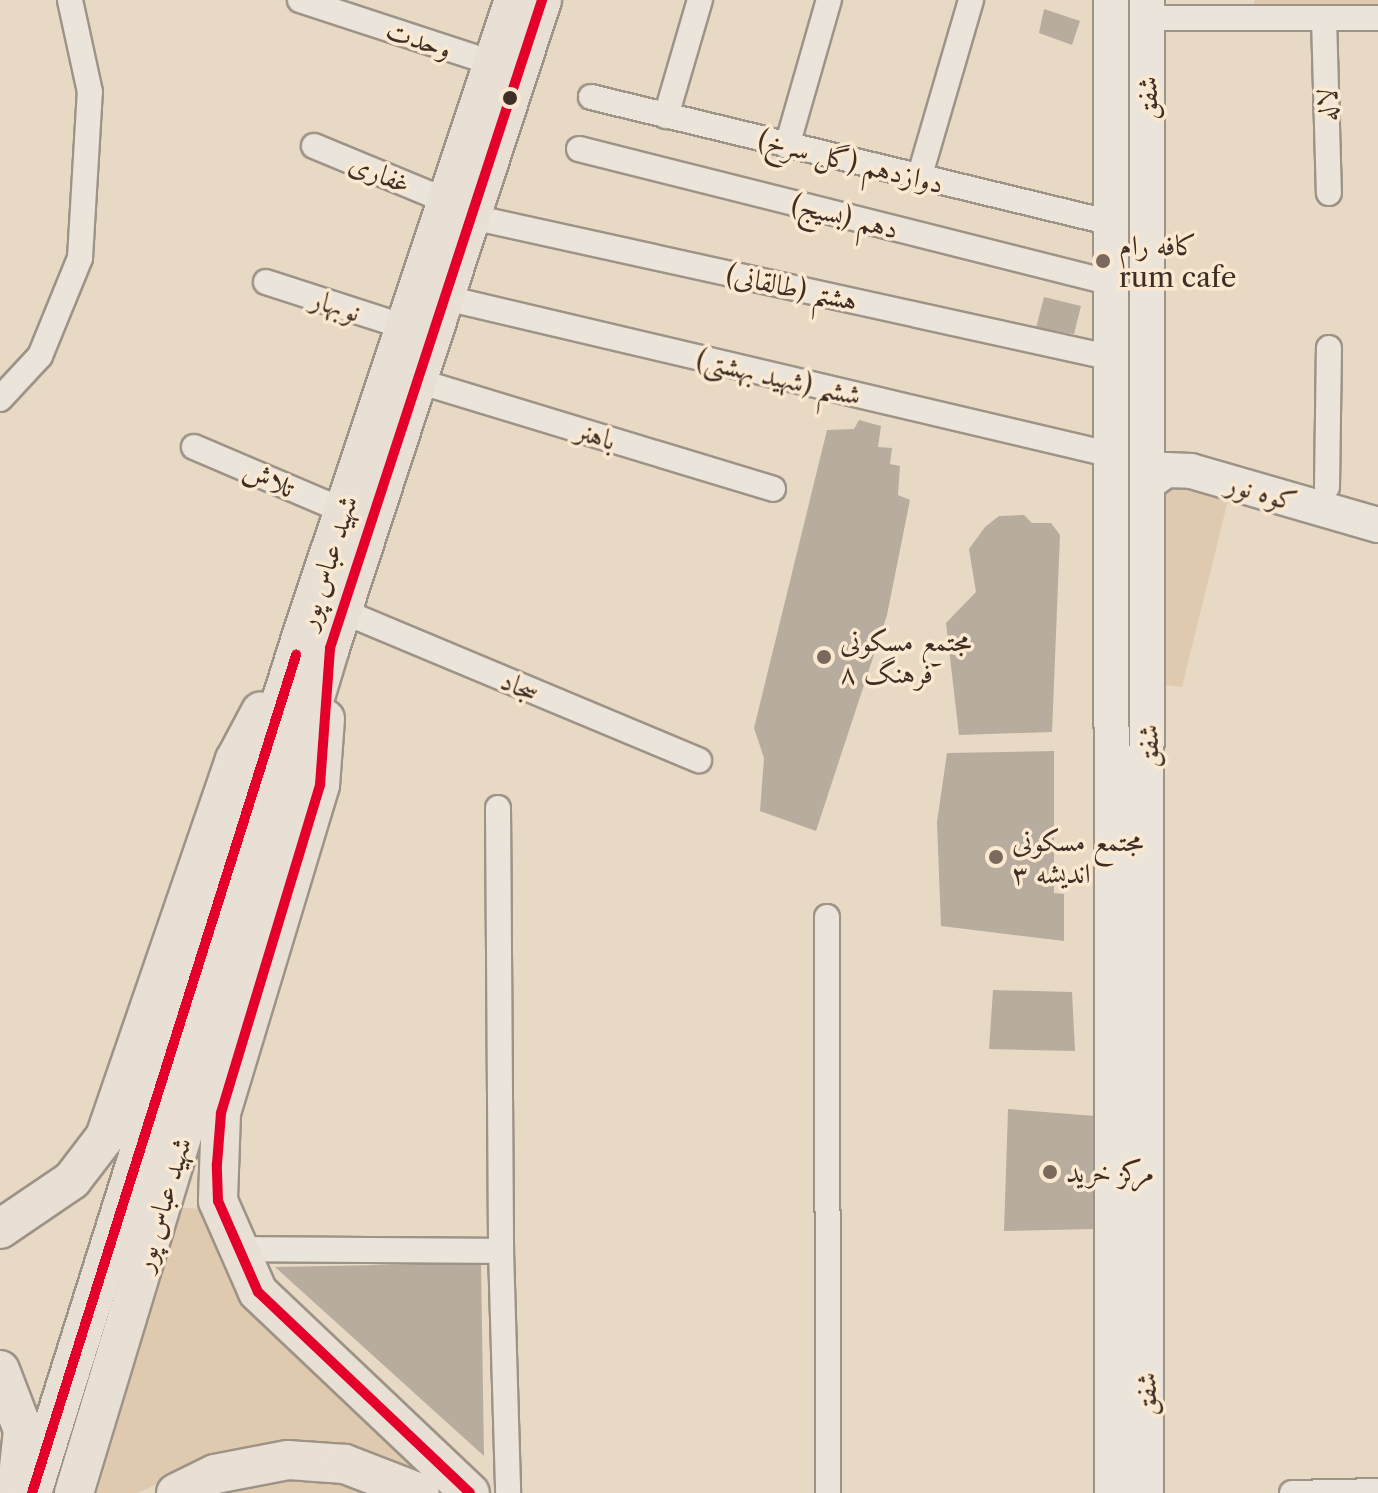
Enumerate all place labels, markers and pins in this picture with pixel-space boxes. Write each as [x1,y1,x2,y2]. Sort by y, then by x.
unlabelled marker [502,90,518,106]
place label: کافه رام rum cafe [1119,228,1236,294]
marker: کافه رام rum cafe [1094,252,1112,270]
place label: مجتمع مسکونی فرهنگ ۸ [840,624,971,690]
marker: مجتمع مسکونی فرهنگ ۸ [815,648,833,666]
place label: مجتمع مسکونی اندیشه ۳ [1012,824,1143,890]
marker: مجتمع مسکونی اندیشه ۳ [987,848,1005,866]
place label: مرکز خرید [1066,1155,1154,1189]
marker: مرکز خرید [1041,1163,1059,1181]

